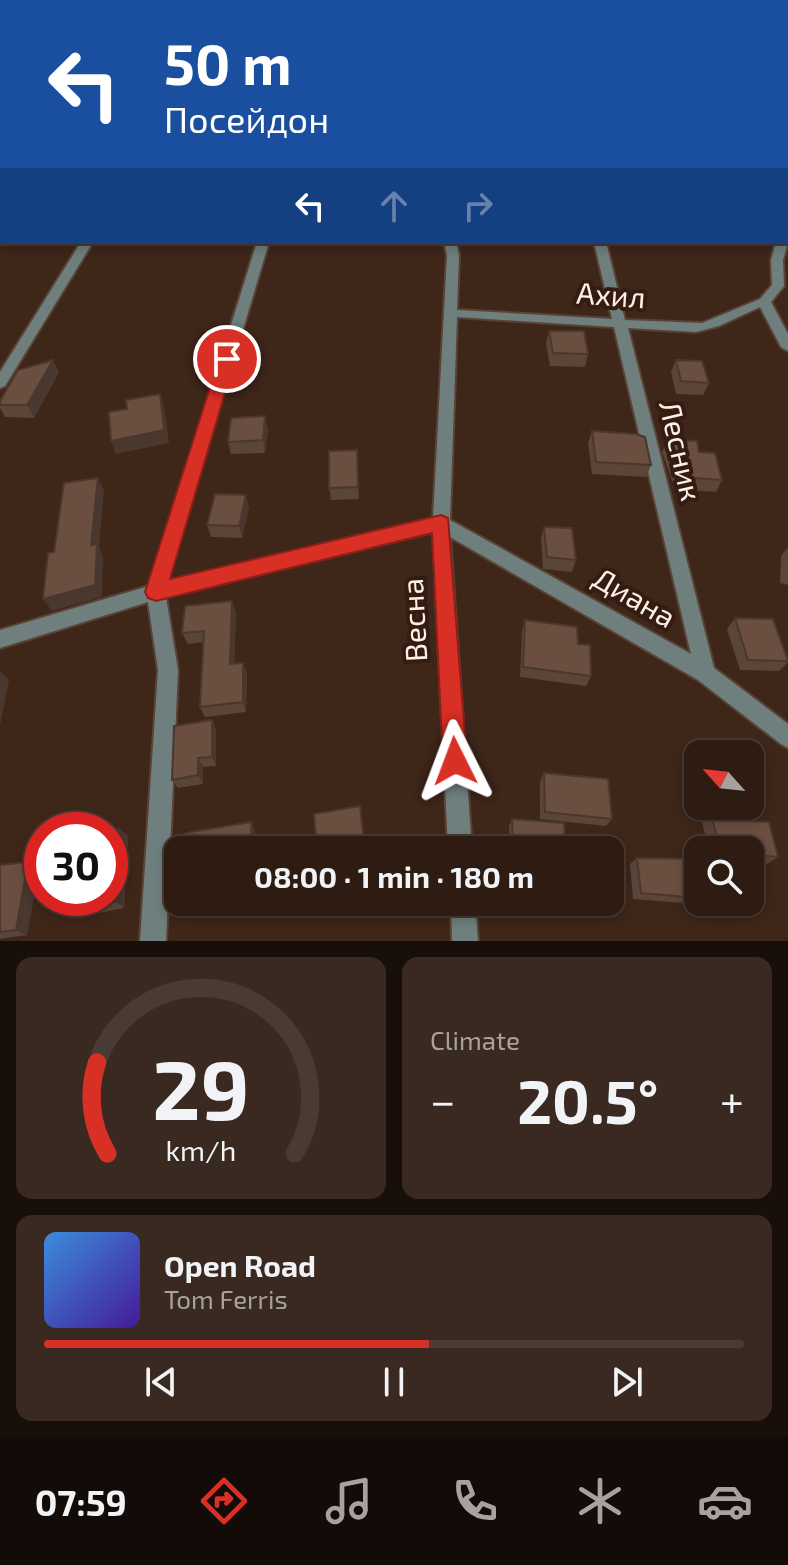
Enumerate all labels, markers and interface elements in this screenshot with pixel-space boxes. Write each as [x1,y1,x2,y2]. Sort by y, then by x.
text: 50 m [164,29,292,96]
icon: left [32,32,136,136]
text: Посейдон [164,97,329,140]
icon: left [288,184,332,228]
icon: ahead [372,184,416,228]
icon: right [456,184,500,228]
street label: Ахил [575,274,647,314]
pin [193,325,261,393]
icon: arrive [205,337,249,381]
street label: Лесник [653,397,711,504]
street label: Диана [587,558,683,634]
street label: Весна [393,577,433,663]
position arrow [413,719,497,803]
north arrow [684,740,764,820]
map controls [684,740,764,916]
speed limit sign: 30 [24,812,128,916]
button: search [684,836,764,916]
text: 08:00 · 1 min · 180 m [254,858,534,894]
text: Climate [430,1024,520,1055]
text: 29 [152,1037,250,1137]
text: 20.5° [517,1064,658,1136]
text: − [430,1073,456,1126]
text: + [720,1073,744,1126]
text: km/h [166,1132,236,1167]
text: Open Road [164,1247,316,1283]
text: Tom Ferris [164,1283,288,1314]
icon: previous [139,1360,183,1404]
icon: pause [372,1360,416,1404]
icon: next [605,1360,649,1404]
icon: directions [196,1473,252,1529]
icon: music [321,1473,377,1529]
icon: phone [447,1473,503,1529]
icon: climate [572,1473,628,1529]
icon: car [697,1473,753,1529]
text: 07:59 [35,1480,127,1523]

